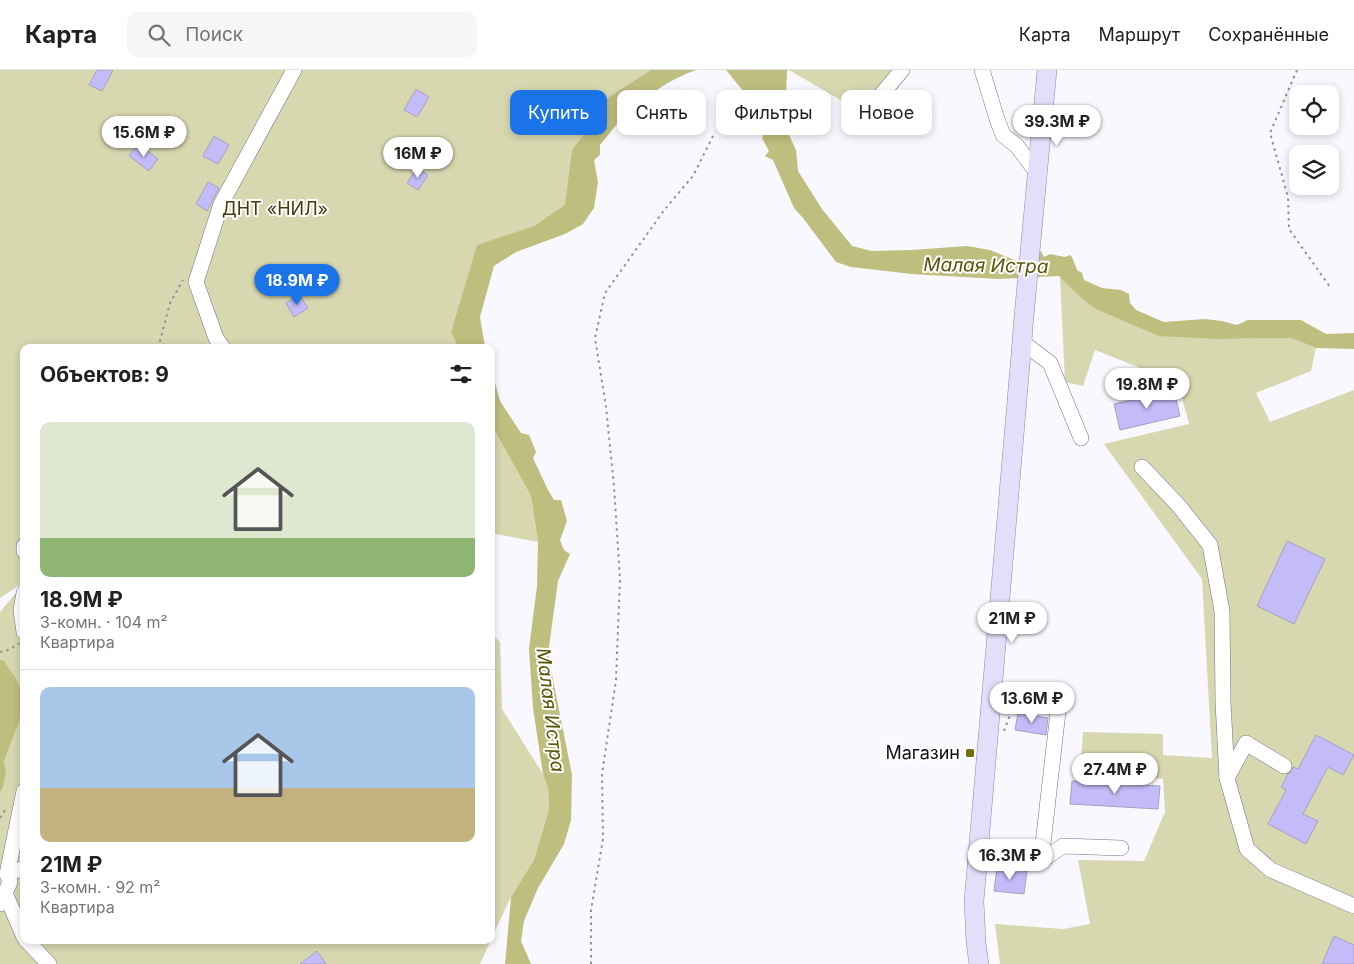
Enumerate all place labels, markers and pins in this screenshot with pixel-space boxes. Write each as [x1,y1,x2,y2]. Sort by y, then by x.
pin: 39.3M ₽ [1011,104,1103,147]
pin: 15.6M ₽ [98,116,190,158]
pin: 16M ₽ [383,136,453,179]
pin: 18.9M ₽ [251,264,343,306]
pin: 19.8M ₽ [1101,368,1193,410]
pin: 21M ₽ [977,602,1047,644]
pin: 13.6M ₽ [986,682,1078,724]
place label: Магазин [885,742,960,763]
marker: Магазин [964,747,976,759]
pin: 27.4M ₽ [1069,752,1161,795]
pin: 16.3M ₽ [964,838,1056,881]

